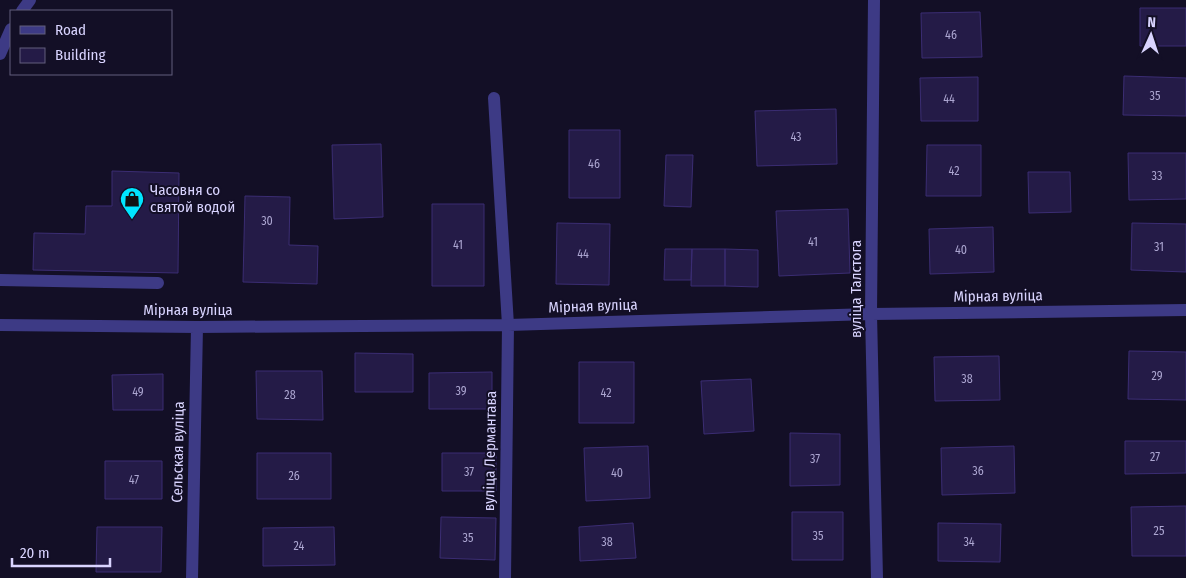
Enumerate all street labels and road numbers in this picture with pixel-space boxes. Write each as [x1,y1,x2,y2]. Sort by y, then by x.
street label: вуліца Талстога [847,240,865,338]
street label: Мірная вуліца [953,286,1043,306]
street label: Мірная вуліца [548,295,638,317]
street label: Мірная вуліца [143,301,233,319]
street label: вуліца Лермантава [480,391,500,511]
street label: Сельская вуліца [168,401,188,503]

